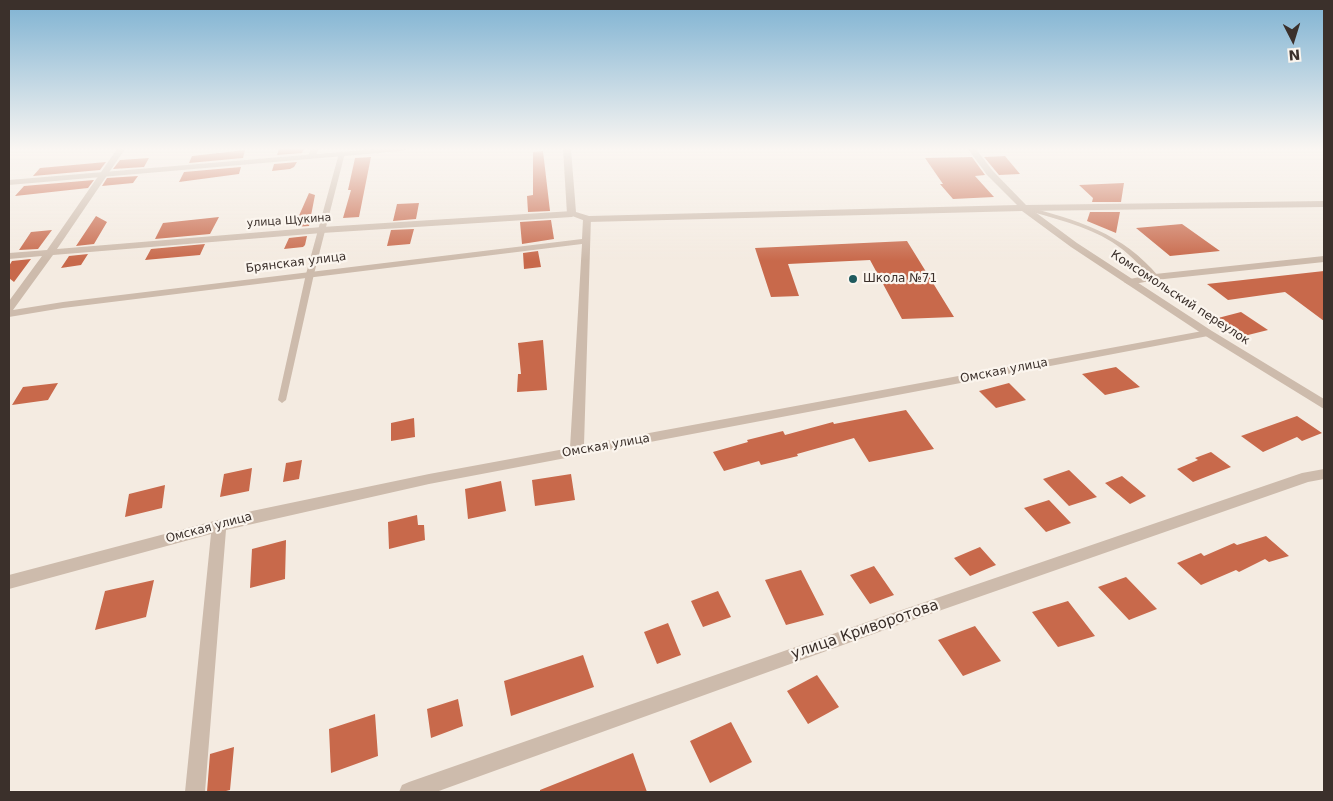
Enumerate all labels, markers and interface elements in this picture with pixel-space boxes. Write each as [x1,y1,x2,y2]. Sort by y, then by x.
north arrow [1268,15,1318,65]
text: N [1288,46,1301,63]
street label: улица Щукина [246,211,332,231]
street label: Комсомольский переулок [1108,248,1252,348]
street label: Брянская улица [245,250,347,276]
place label: Школа №71 [863,272,937,286]
marker: Школа №71 [847,273,859,285]
street label: Омская улица [959,355,1049,387]
street label: Омская улица [561,431,651,461]
street label: Омская улица [164,510,254,546]
street label: улица Криворотова [789,596,941,664]

